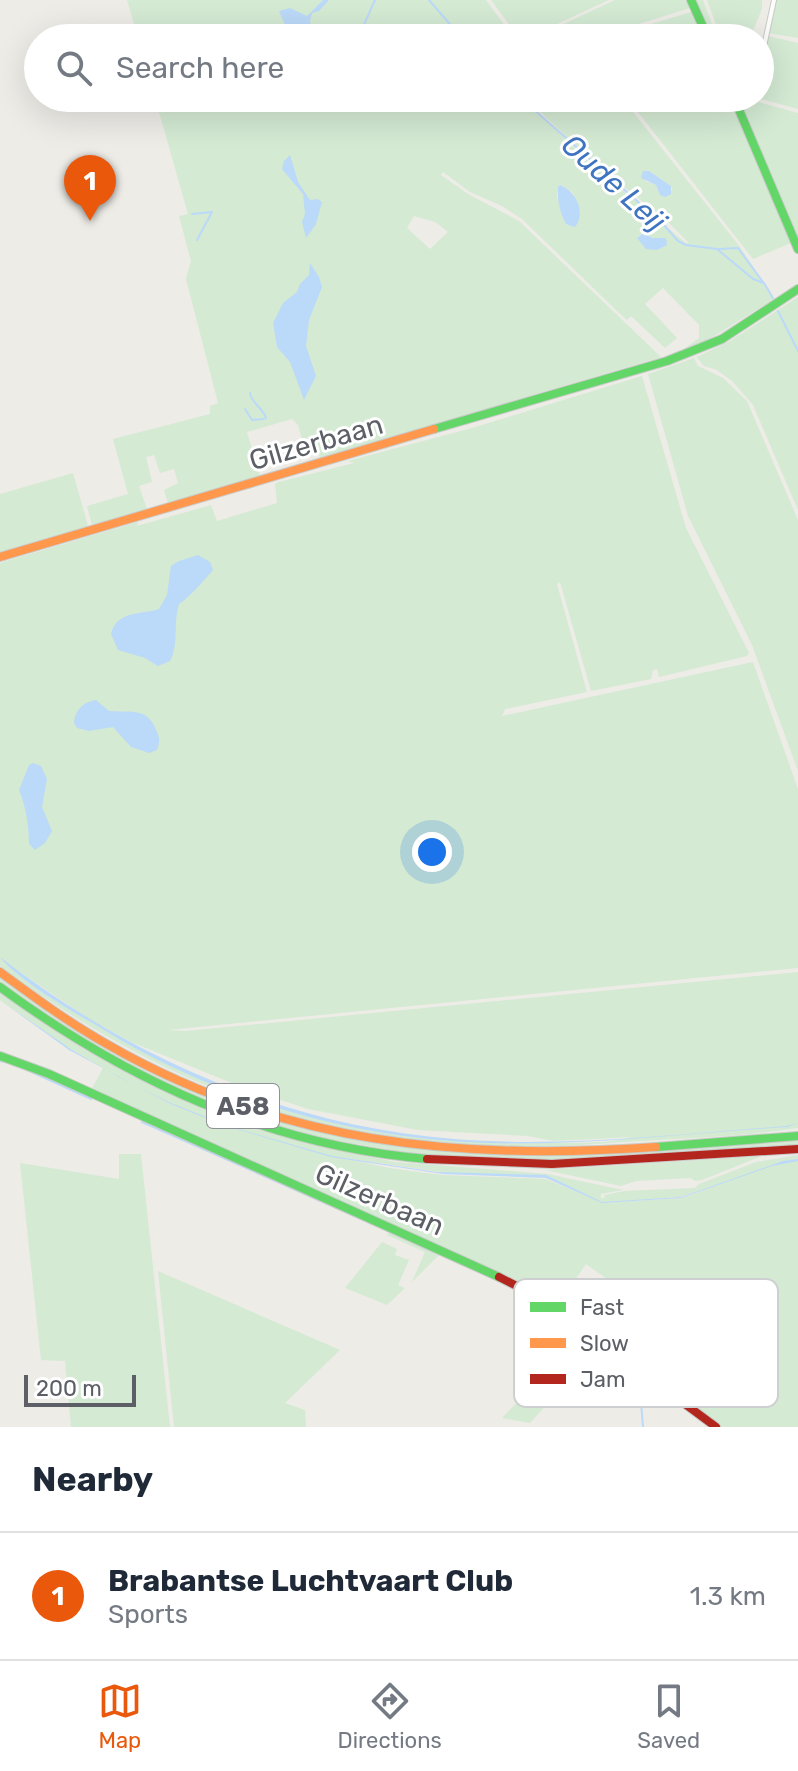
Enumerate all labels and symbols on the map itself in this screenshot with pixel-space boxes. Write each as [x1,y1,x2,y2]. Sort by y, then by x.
water label: Oude Leij [554,127,675,240]
pin: 1 [64,155,116,221]
street label: Gilzerbaan [245,408,387,477]
your location [412,832,452,872]
road number: A58 [207,1084,279,1128]
street label: Gilzerbaan [310,1156,449,1243]
legend [514,1279,778,1407]
text: Fast [580,1294,625,1321]
text: Slow [580,1330,629,1357]
text: Jam [580,1366,626,1393]
scale bar [24,1371,136,1407]

